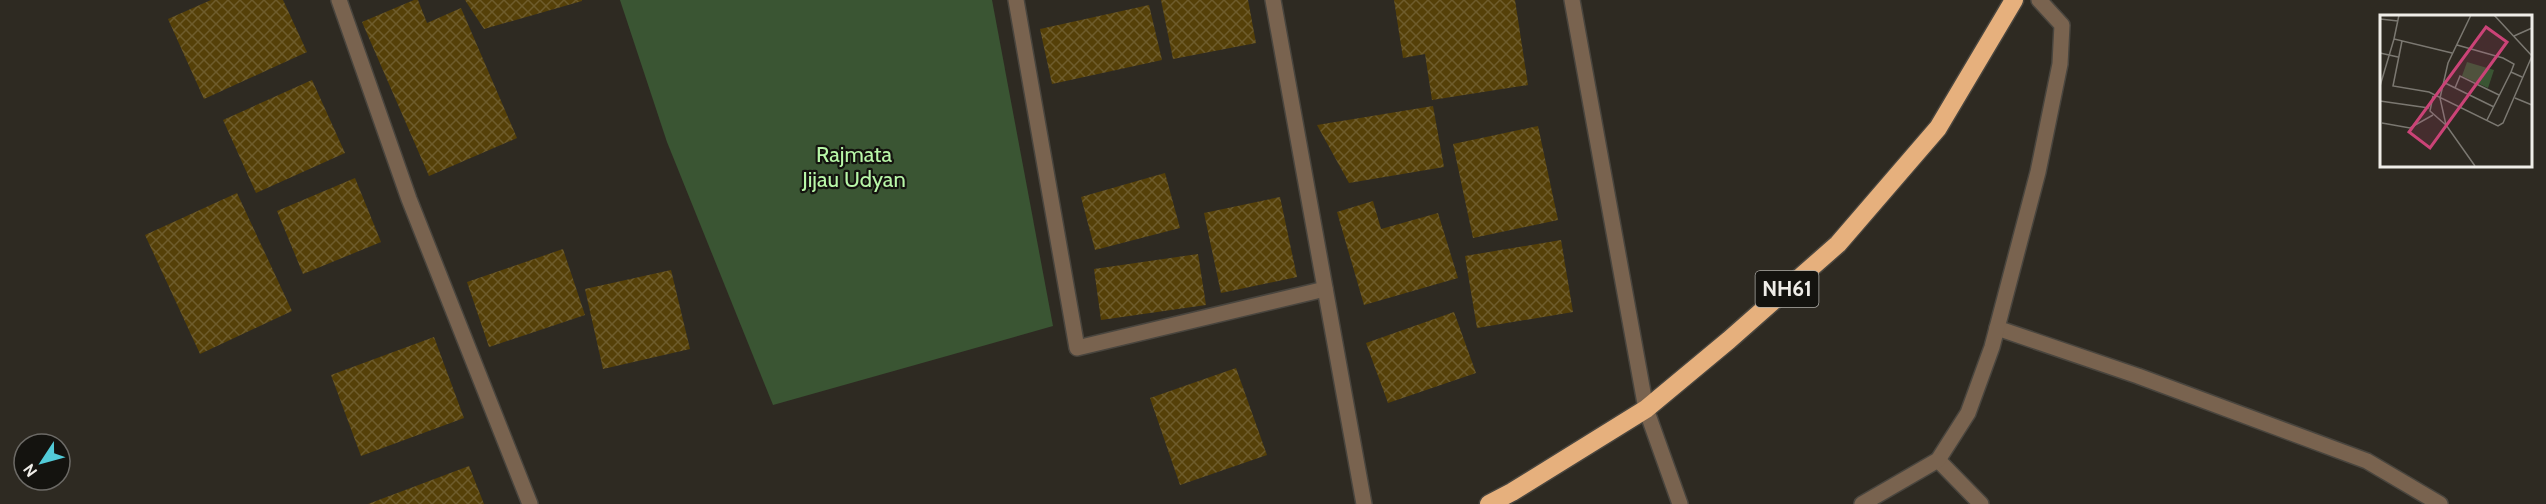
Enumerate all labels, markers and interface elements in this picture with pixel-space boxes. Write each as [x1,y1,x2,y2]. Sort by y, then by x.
inset map [2380,15,2531,166]
park label: Rajmata Jijau Udyan [801,141,906,193]
road number: NH61 [1756,271,1818,307]
north arrow [12,432,72,492]
text: N [19,460,41,481]

